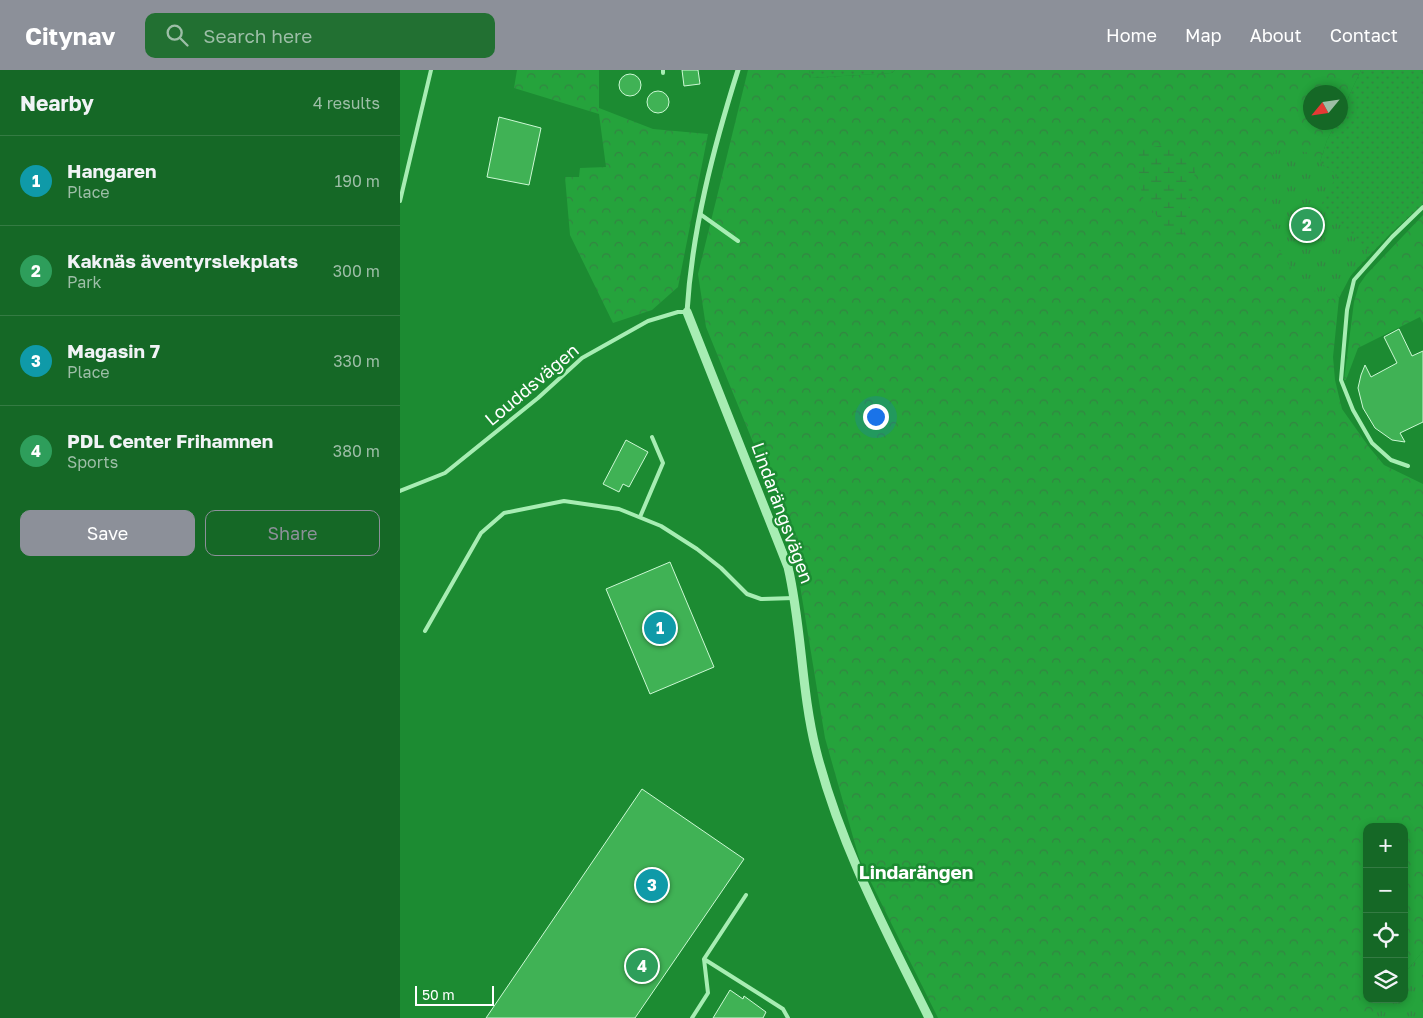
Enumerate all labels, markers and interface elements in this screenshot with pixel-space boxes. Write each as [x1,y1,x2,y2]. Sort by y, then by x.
search box [145,13,495,58]
text: Citynav [25,21,115,50]
icon: search [163,21,191,49]
text: Search here [203,24,312,47]
text: Home [1106,24,1157,46]
text: Map [1185,24,1222,46]
text: About [1250,24,1302,46]
text: Contact [1330,24,1398,46]
north arrow [1303,85,1348,130]
text: Nearby [20,90,94,116]
text: 4 results [313,93,380,113]
text: Hangaren [67,159,157,182]
text: 1 [32,171,40,191]
text: 190 m [334,171,380,191]
text: Place [67,182,110,202]
pin: 2 [1291,206,1323,244]
text: Kaknäs äventyrslekplats [67,249,298,272]
text: 2 [31,261,41,281]
text: 300 m [333,261,380,281]
text: Park [67,272,102,292]
text: Magasin 7 [67,339,160,362]
street label: Louddsvägen [480,339,583,430]
text: 3 [31,351,41,371]
text: 330 m [333,351,380,371]
text: Place [67,362,110,382]
your location [863,404,889,430]
text: PDL Center Frihamnen [67,429,273,452]
street label: Lindarängsvägen [747,439,819,586]
text: 4 [31,441,41,461]
text: 380 m [333,441,380,461]
text: Sports [67,452,118,472]
button: Save [20,510,195,556]
button: Share [205,510,380,556]
pin: 1 [644,609,676,647]
map controls [1363,823,1408,1003]
button: + [1363,823,1408,868]
district label: Lindarängen [859,860,973,883]
pin: 3 [636,866,668,904]
button: − [1363,868,1408,913]
button: locate [1363,913,1408,958]
pin: 4 [626,947,658,985]
button: layers [1363,958,1408,1003]
scale bar [415,983,494,1006]
text: 50 m [422,986,455,1003]

